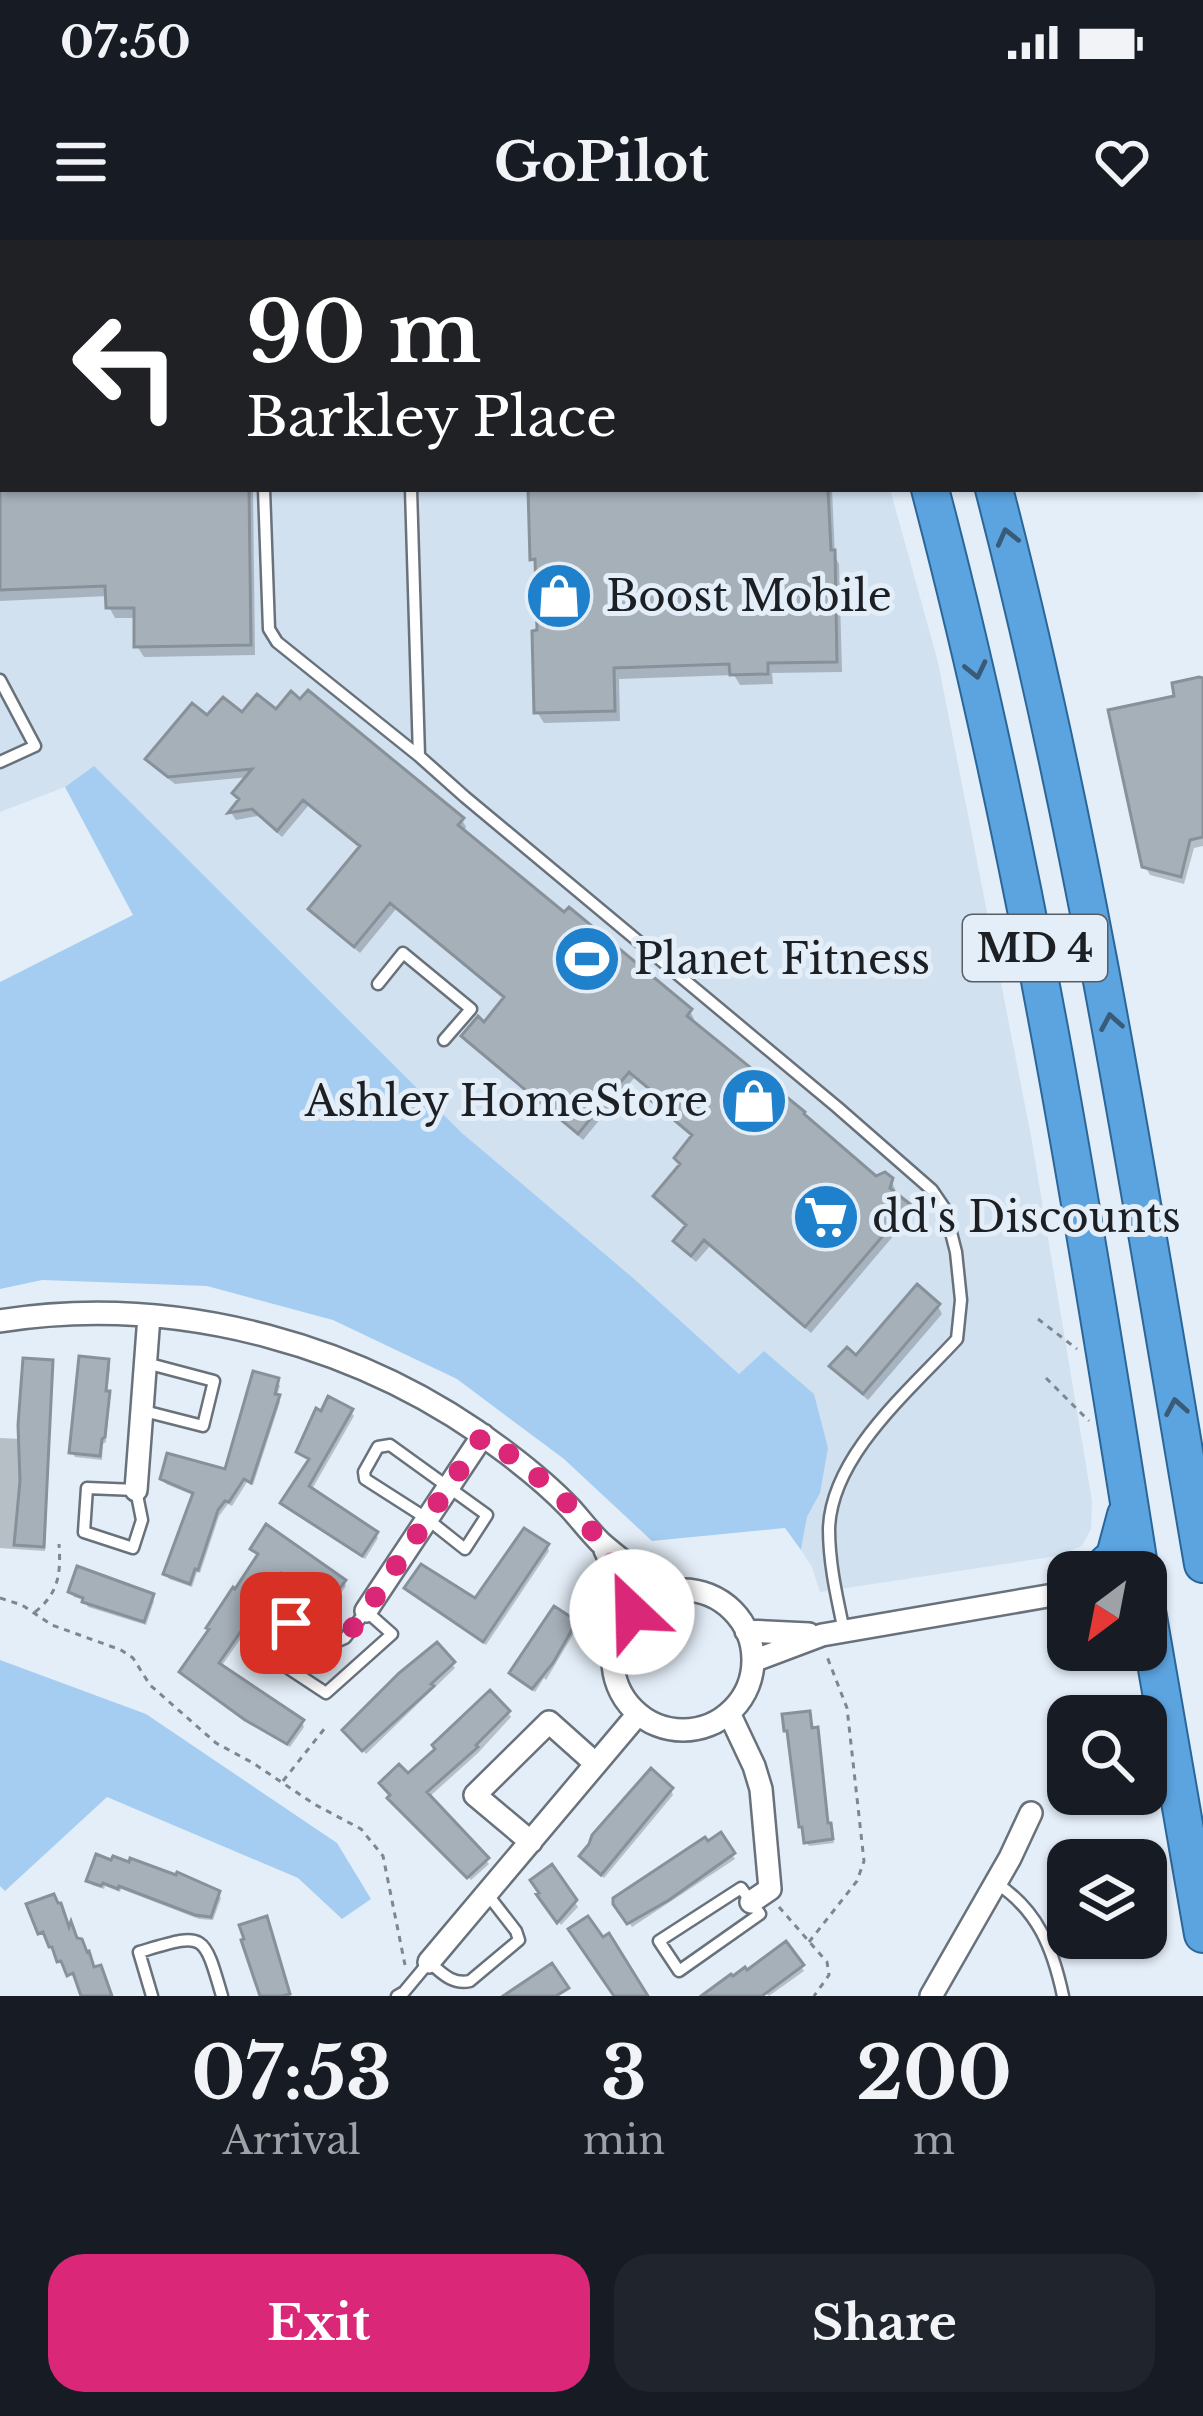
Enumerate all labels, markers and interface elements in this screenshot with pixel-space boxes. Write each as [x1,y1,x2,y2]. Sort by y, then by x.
text: 07:50 [60,14,191,70]
icon: menu [48,129,114,195]
text: GoPilot [494,129,709,196]
icon: heart [1089,129,1155,195]
text: 90 m [246,281,481,385]
icon: left [48,288,204,444]
text: Barkley Place [246,384,617,451]
one-way arrow [996,527,1021,547]
shop icon: Boost Mobile [524,561,594,631]
place label: Boost Mobile [606,570,892,622]
one-way arrow [963,659,988,679]
road number: MD 4 [963,915,1107,981]
sports icon: Planet Fitness [552,924,622,994]
place label: Planet Fitness [634,933,930,985]
one-way arrow [1099,1013,1124,1033]
shop icon: Ashley HomeStore [719,1066,789,1136]
place label: Ashley HomeStore [304,1075,708,1127]
supermarket icon: dd's Discounts [791,1182,861,1252]
place label: dd's Discounts [872,1191,1181,1243]
one-way arrow [1165,1397,1190,1417]
position arrow [569,1549,695,1675]
north arrow [1047,1551,1167,1671]
map controls [1047,1551,1167,1959]
pin [240,1572,342,1674]
icon: arrive [258,1590,324,1656]
button: search [1047,1695,1167,1815]
button: layers [1047,1839,1167,1959]
text: 07:53 [191,2029,392,2118]
text: 3 [601,2029,647,2118]
text: 200 [856,2029,1012,2118]
text: Arrival [222,2116,361,2165]
text: min [583,2116,665,2165]
text: m [913,2116,955,2165]
button: Exit [48,2254,590,2392]
button: Share [614,2254,1155,2392]

